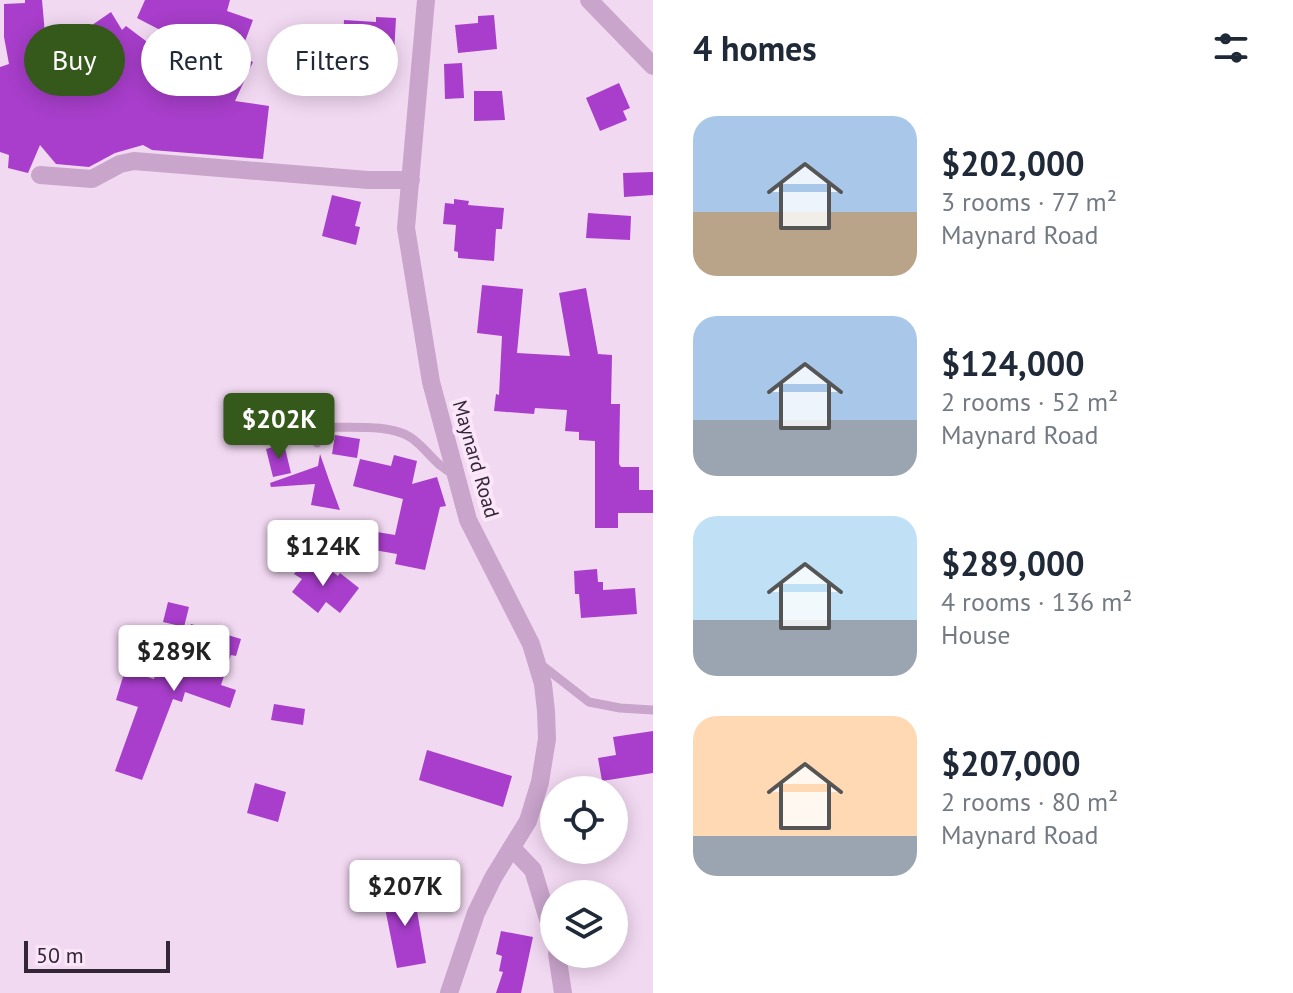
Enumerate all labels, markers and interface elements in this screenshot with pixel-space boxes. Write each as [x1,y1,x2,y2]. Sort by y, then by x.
chip: Buy [24,24,125,96]
chip: Rent [141,24,251,96]
chip: Filters [267,24,398,96]
text: 4 homes [693,26,817,70]
icon: filters [1209,26,1253,70]
text: $202,000 [941,141,1085,185]
icon: home [757,148,853,244]
text: 3 rooms · 77 m² [941,185,1117,218]
text: Maynard Road [941,218,1099,251]
text: $124,000 [941,341,1085,385]
icon: home [757,348,853,444]
text: 2 rooms · 52 m² [941,385,1118,418]
pin: $202K [223,393,335,461]
street label: Maynard Road [447,397,505,521]
text: $202K [241,402,317,435]
text: Maynard Road [941,418,1099,451]
pin: $124K [267,520,379,588]
text: $124K [285,529,361,562]
text: $289,000 [941,541,1085,585]
icon: home [757,548,853,644]
text: 4 rooms · 136 m² [941,585,1133,618]
text: House [941,618,1011,651]
pin: $289K [118,625,230,693]
text: $289K [136,634,212,667]
text: $207,000 [941,741,1080,785]
icon: home [757,748,853,844]
map controls [540,776,628,968]
button: locate [540,776,628,864]
text: 2 rooms · 80 m² [941,785,1118,818]
text: Maynard Road [941,818,1099,851]
pin: $207K [349,860,461,928]
text: $207K [367,869,443,902]
button: layers [540,880,628,968]
scale bar [24,937,170,973]
text: 50 m [36,941,84,969]

